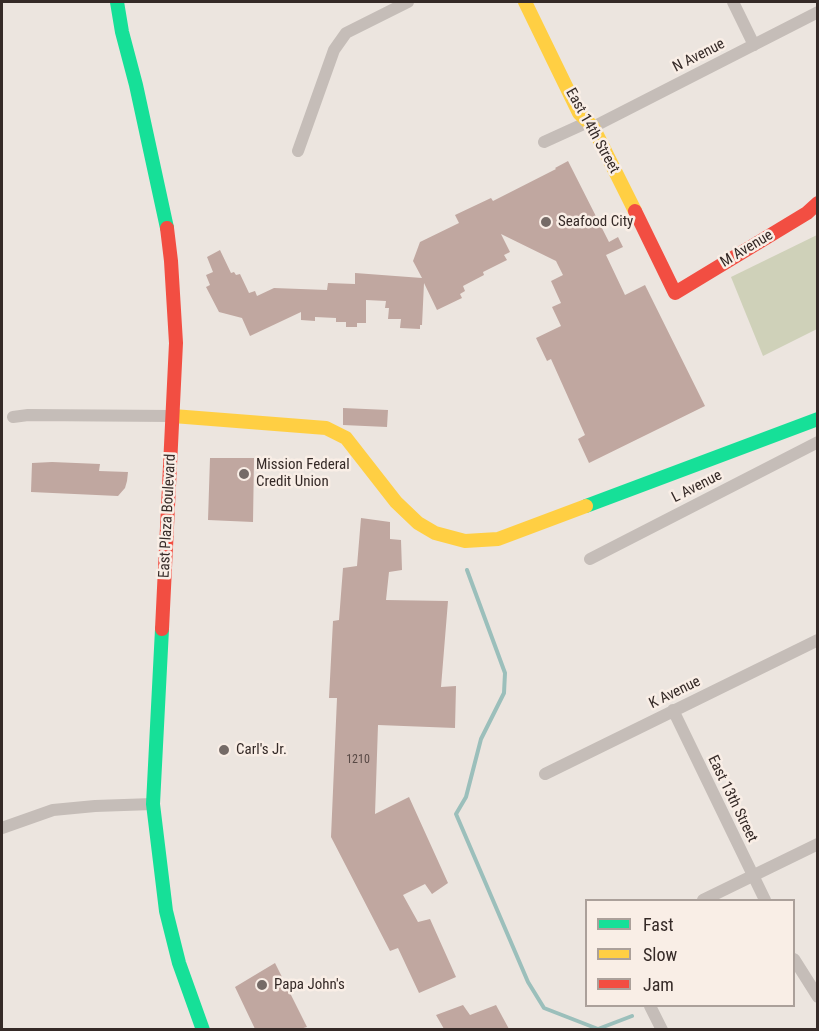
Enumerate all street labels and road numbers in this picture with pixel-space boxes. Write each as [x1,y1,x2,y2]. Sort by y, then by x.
street label: N Avenue [670,35,728,77]
street label: East 14th Street [561,85,623,177]
street label: M Avenue [718,226,776,272]
street label: East Plaza Boulevard [156,454,180,578]
street label: L Avenue [669,467,725,507]
street label: K Avenue [646,673,704,713]
street label: East 13th Street [703,753,761,845]

